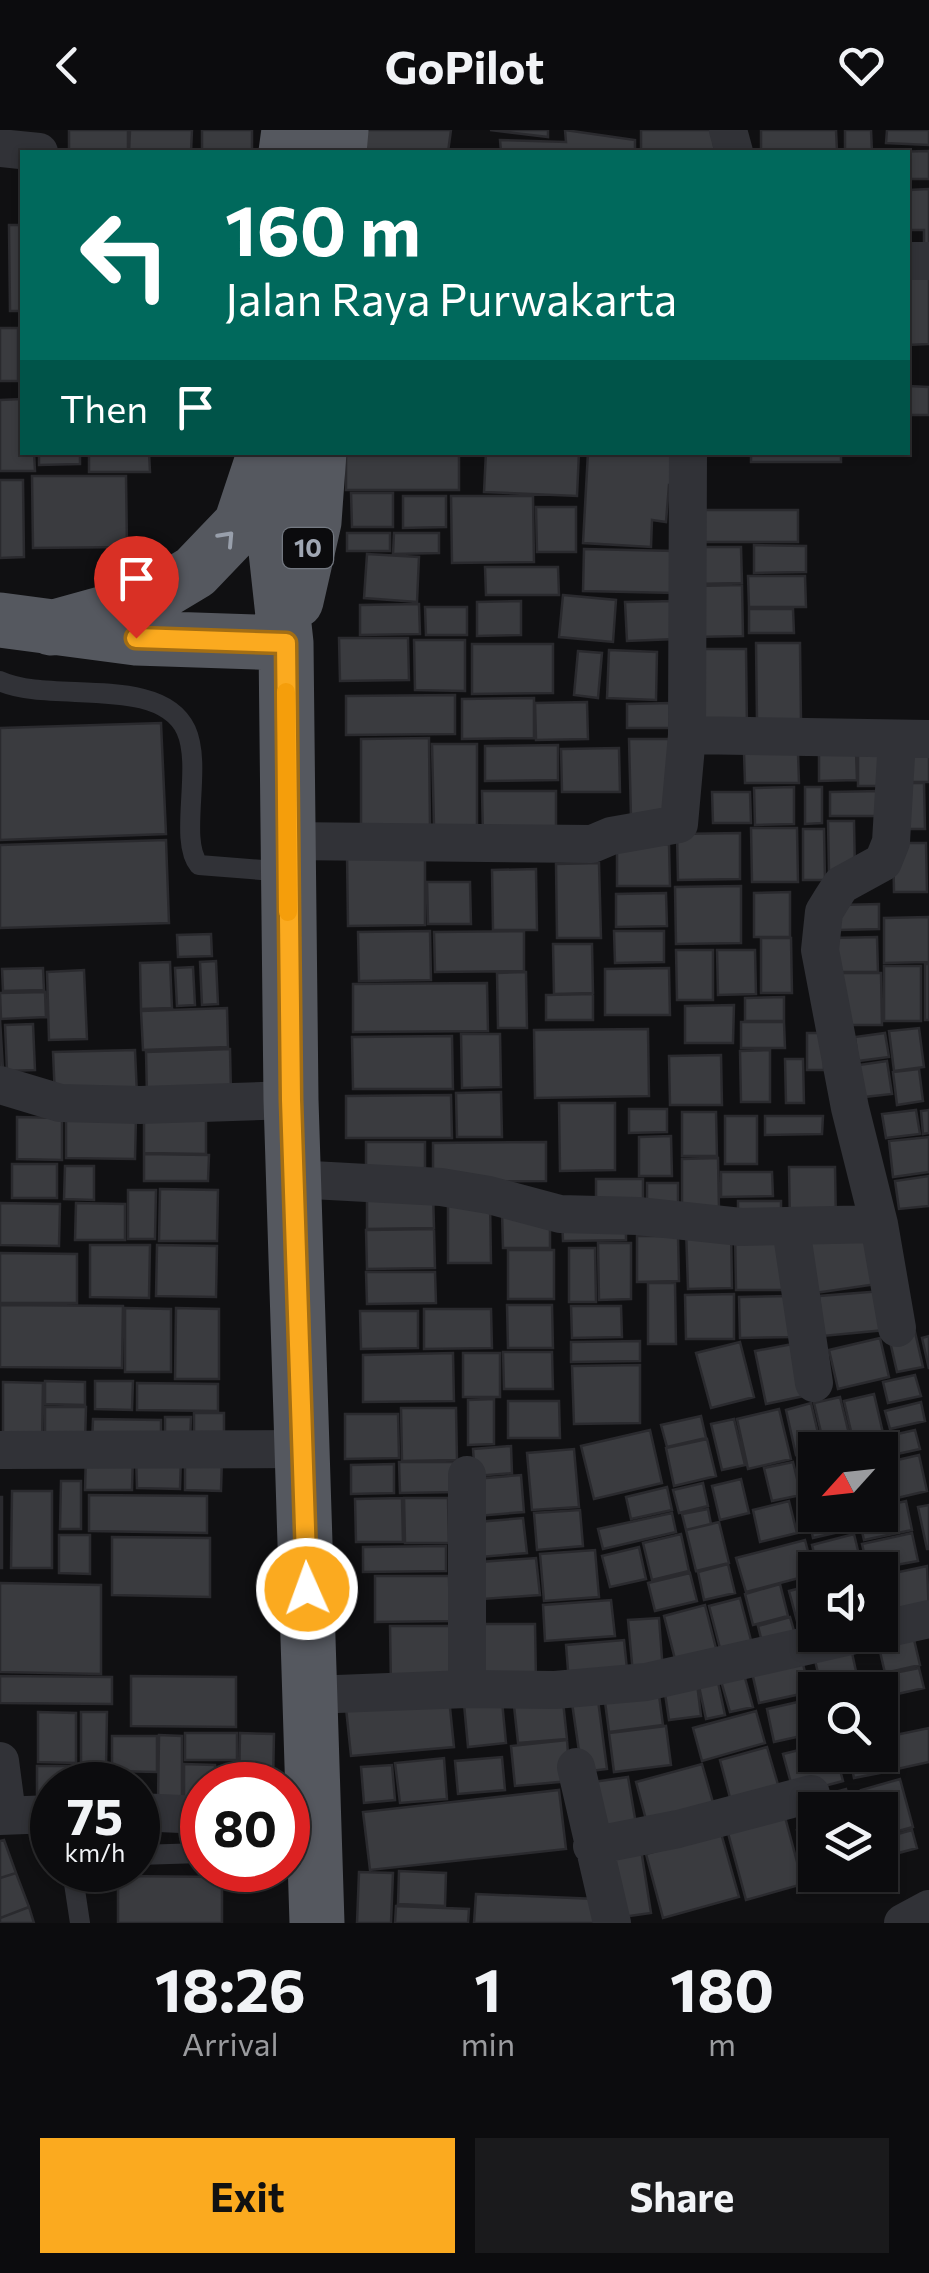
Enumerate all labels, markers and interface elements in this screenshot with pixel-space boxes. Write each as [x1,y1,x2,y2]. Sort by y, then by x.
icon: back [40,38,95,93]
text: GoPilot [385,38,544,93]
icon: heart [834,38,889,93]
text: 160 m [225,185,421,270]
icon: left [60,190,190,320]
text: Jalan Raya Purwakarta [225,270,677,325]
icon: arrive [168,380,223,435]
text: Then [60,384,148,431]
road number: 10 [283,528,333,568]
one-way arrow [215,532,233,550]
pin [94,536,179,639]
icon: arrive [109,551,164,606]
north arrow [798,1432,898,1532]
map controls [798,1432,898,1892]
position arrow [255,1537,359,1641]
button: sound [798,1552,898,1652]
button: search [798,1672,898,1772]
speed limit sign: 80 [180,1762,310,1892]
text: 75 [67,1784,123,1845]
button: layers [798,1792,898,1892]
text: km/h [65,1837,125,1867]
text: 18:26 [155,1951,306,2024]
text: 1 [474,1951,501,2024]
text: 180 [670,1951,774,2024]
text: Arrival [182,2023,279,2063]
text: min [461,2023,515,2063]
text: m [708,2023,736,2063]
button: Exit [40,2138,455,2253]
button: Share [475,2138,889,2253]

